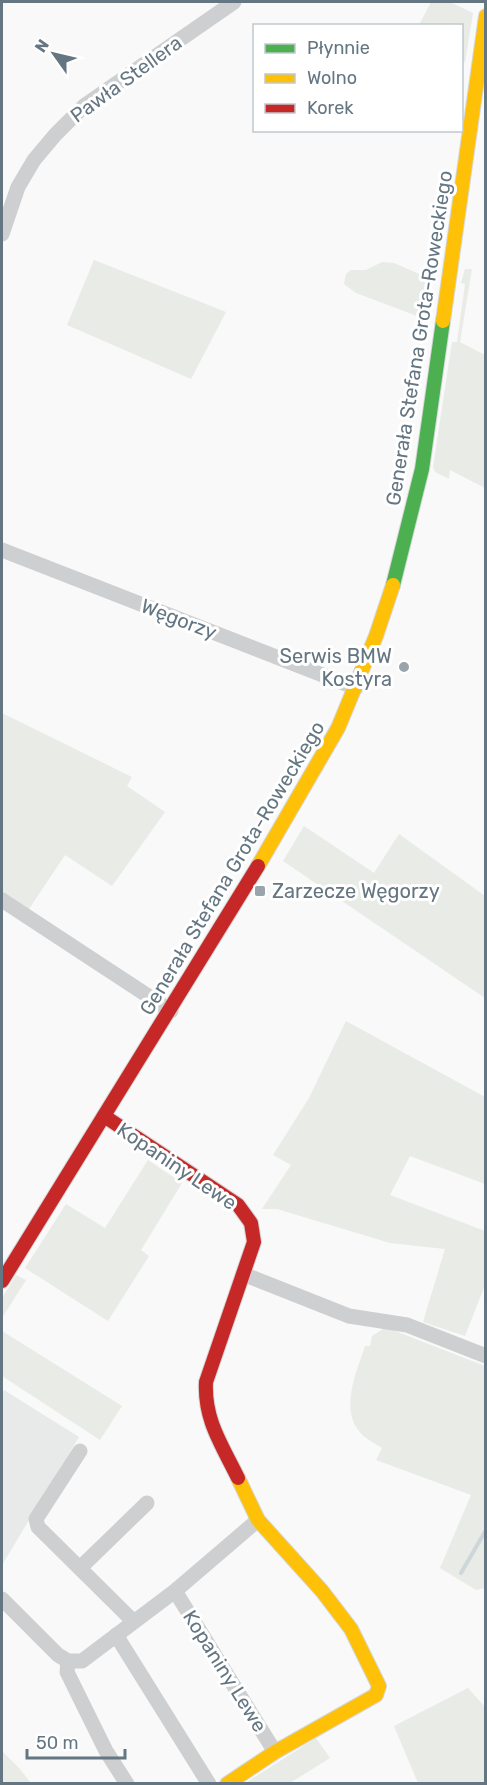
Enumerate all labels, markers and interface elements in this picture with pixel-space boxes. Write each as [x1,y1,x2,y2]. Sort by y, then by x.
north arrow [24,24,84,84]
legend [253,24,463,132]
street label: Pawła Stellera [66,30,186,128]
text: N [31,36,53,56]
text: Płynnie [307,37,370,59]
text: Wolno [307,67,357,89]
text: Korek [307,97,354,119]
street label: Generała Stefana Grota-Roweckiego [381,169,457,507]
street label: Węgorzy [138,594,220,644]
place label: Serwis BMW Kostyra [280,644,392,691]
marker: Serwis BMW Kostyra [397,660,411,674]
street label: Generała Stefana Grota-Roweckiego [134,717,330,1019]
place label: Zarzecze Węgorzy [272,879,440,903]
marker: Zarzecze Węgorzy [253,884,267,898]
street label: Kopaniny Lewe [113,1117,241,1215]
street label: Kopaniny Lewe [178,1606,272,1736]
scale bar [27,1722,124,1760]
text: 50 m [36,1732,79,1754]

